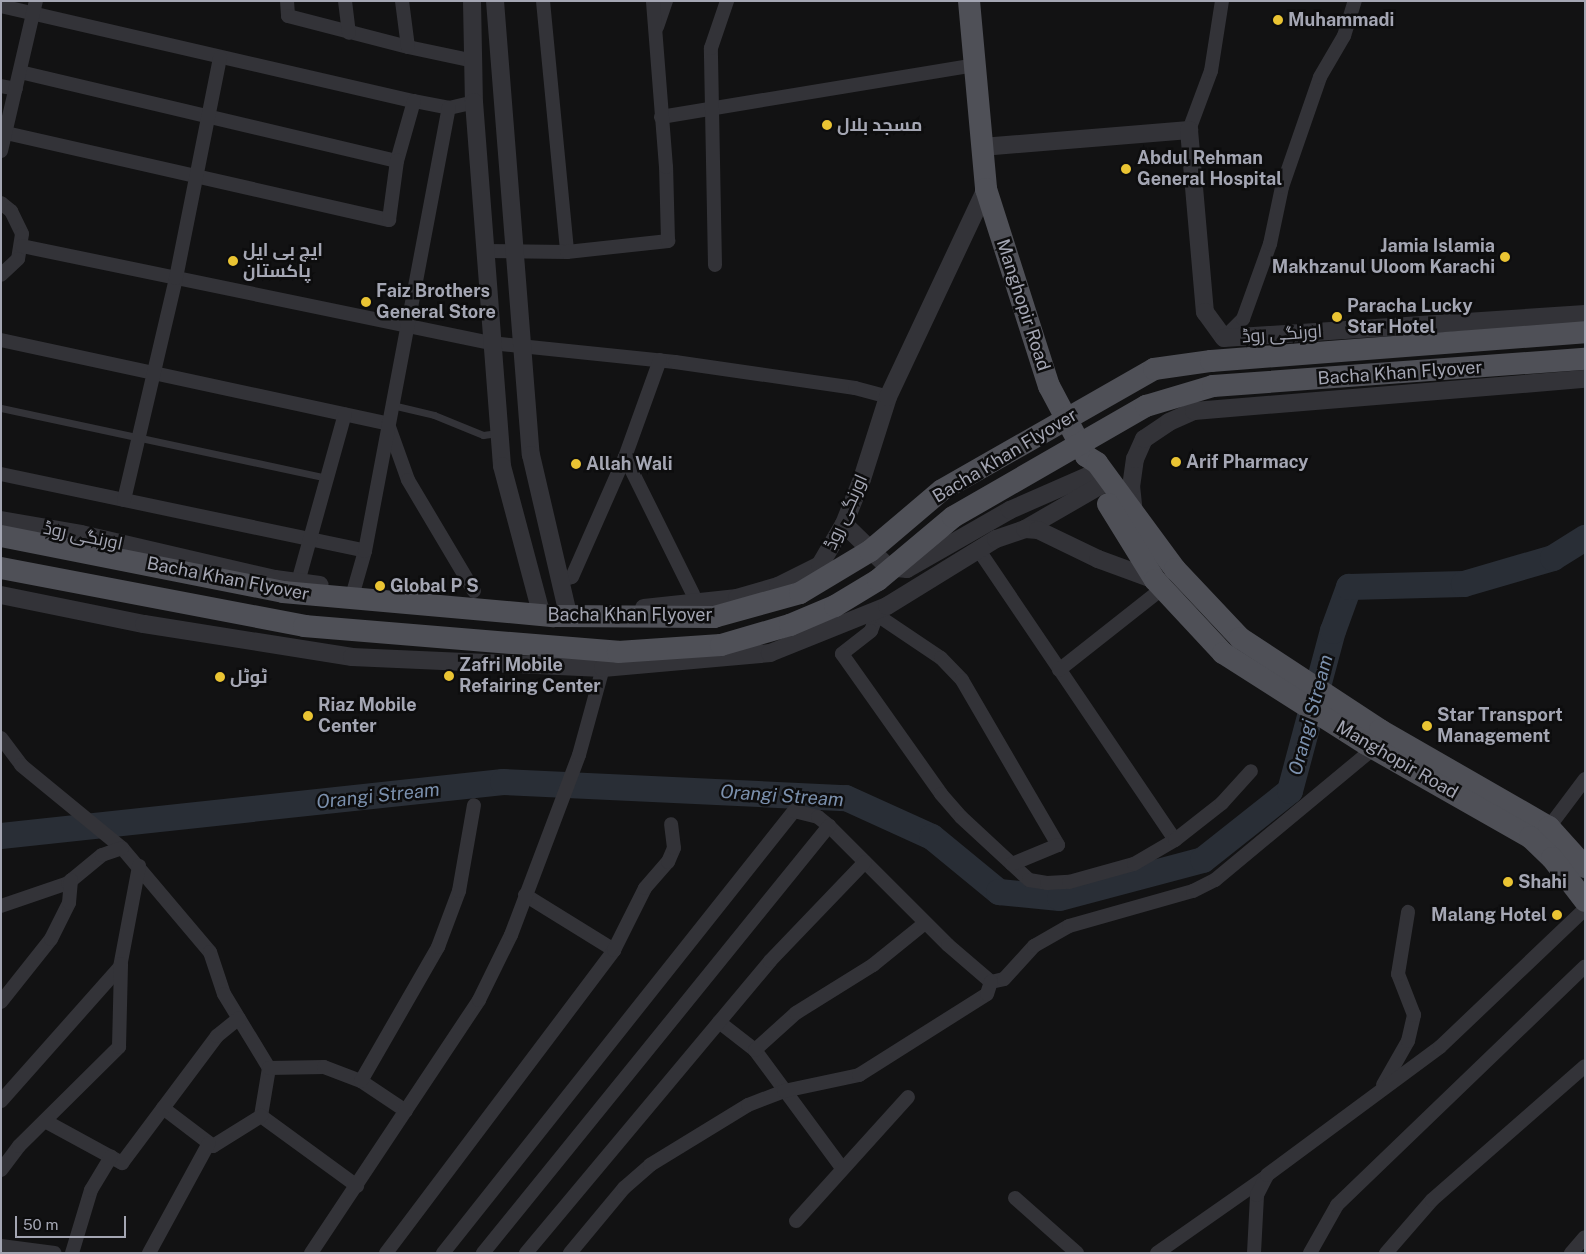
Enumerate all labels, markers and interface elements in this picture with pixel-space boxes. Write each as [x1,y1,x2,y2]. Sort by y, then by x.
place label: Muhammadi [1288,9,1394,31]
marker: Muhammadi [1272,14,1284,26]
place label: مسجد بلال [837,114,922,136]
marker: مسجد بلال [821,119,833,131]
place label: Abdul Rehman General Hospital [1137,148,1282,190]
marker: Abdul Rehman General Hospital [1119,162,1133,176]
street label: Manghopir Road [992,236,1054,374]
place label: Jamia Islamia Makhzanul Uloom Karachi [1272,236,1495,278]
place label: ایچ بی ایل پاکستان [243,240,323,282]
marker: Jamia Islamia Makhzanul Uloom Karachi [1499,251,1511,263]
marker: ایچ بی ایل پاکستان [227,255,239,267]
place label: Faiz Brothers General Store [376,281,496,324]
marker: Faiz Brothers General Store [360,296,372,308]
place label: Paracha Lucky Star Hotel [1347,296,1473,338]
marker: Paracha Lucky Star Hotel [1331,311,1343,323]
street label: اورنگی روڈ [1241,320,1323,348]
street label: Bacha Khan Flyover [1317,356,1483,390]
street label: Bacha Khan Flyover [929,404,1081,508]
place label: Arif Pharmacy [1186,451,1308,473]
place label: Allah Wali [586,453,673,475]
marker: Arif Pharmacy [1170,456,1182,468]
marker: Allah Wali [570,458,582,470]
street label: اورنگی روڈ [820,471,872,553]
street label: اورنگی روڈ [41,517,125,555]
street label: Bacha Khan Flyover [145,553,311,605]
place label: Global P S [390,575,479,597]
marker: Global P S [374,580,386,592]
street label: Bacha Khan Flyover [547,604,713,626]
water label: Orangi Stream [1284,652,1338,778]
place label: Zafri Mobile Refairing Center [459,655,601,698]
place label: ٹوٹل [230,666,267,688]
marker: Zafri Mobile Refairing Center [443,670,455,682]
marker: ٹوٹل [214,671,226,683]
place label: Riaz Mobile Center [318,695,417,738]
place label: Star Transport Management [1437,705,1563,748]
marker: Riaz Mobile Center [302,710,314,722]
street label: Manghopir Road [1332,716,1462,804]
marker: Star Transport Management [1421,720,1433,732]
water label: Orangi Stream [315,778,441,814]
water label: Orangi Stream [719,780,845,812]
place label: Shahi [1518,871,1567,893]
marker: Shahi [1502,876,1514,888]
place label: Malang Hotel [1431,904,1547,926]
marker: Malang Hotel [1551,909,1563,921]
scale bar [18,1206,129,1238]
text: 50 m [23,1216,58,1233]

